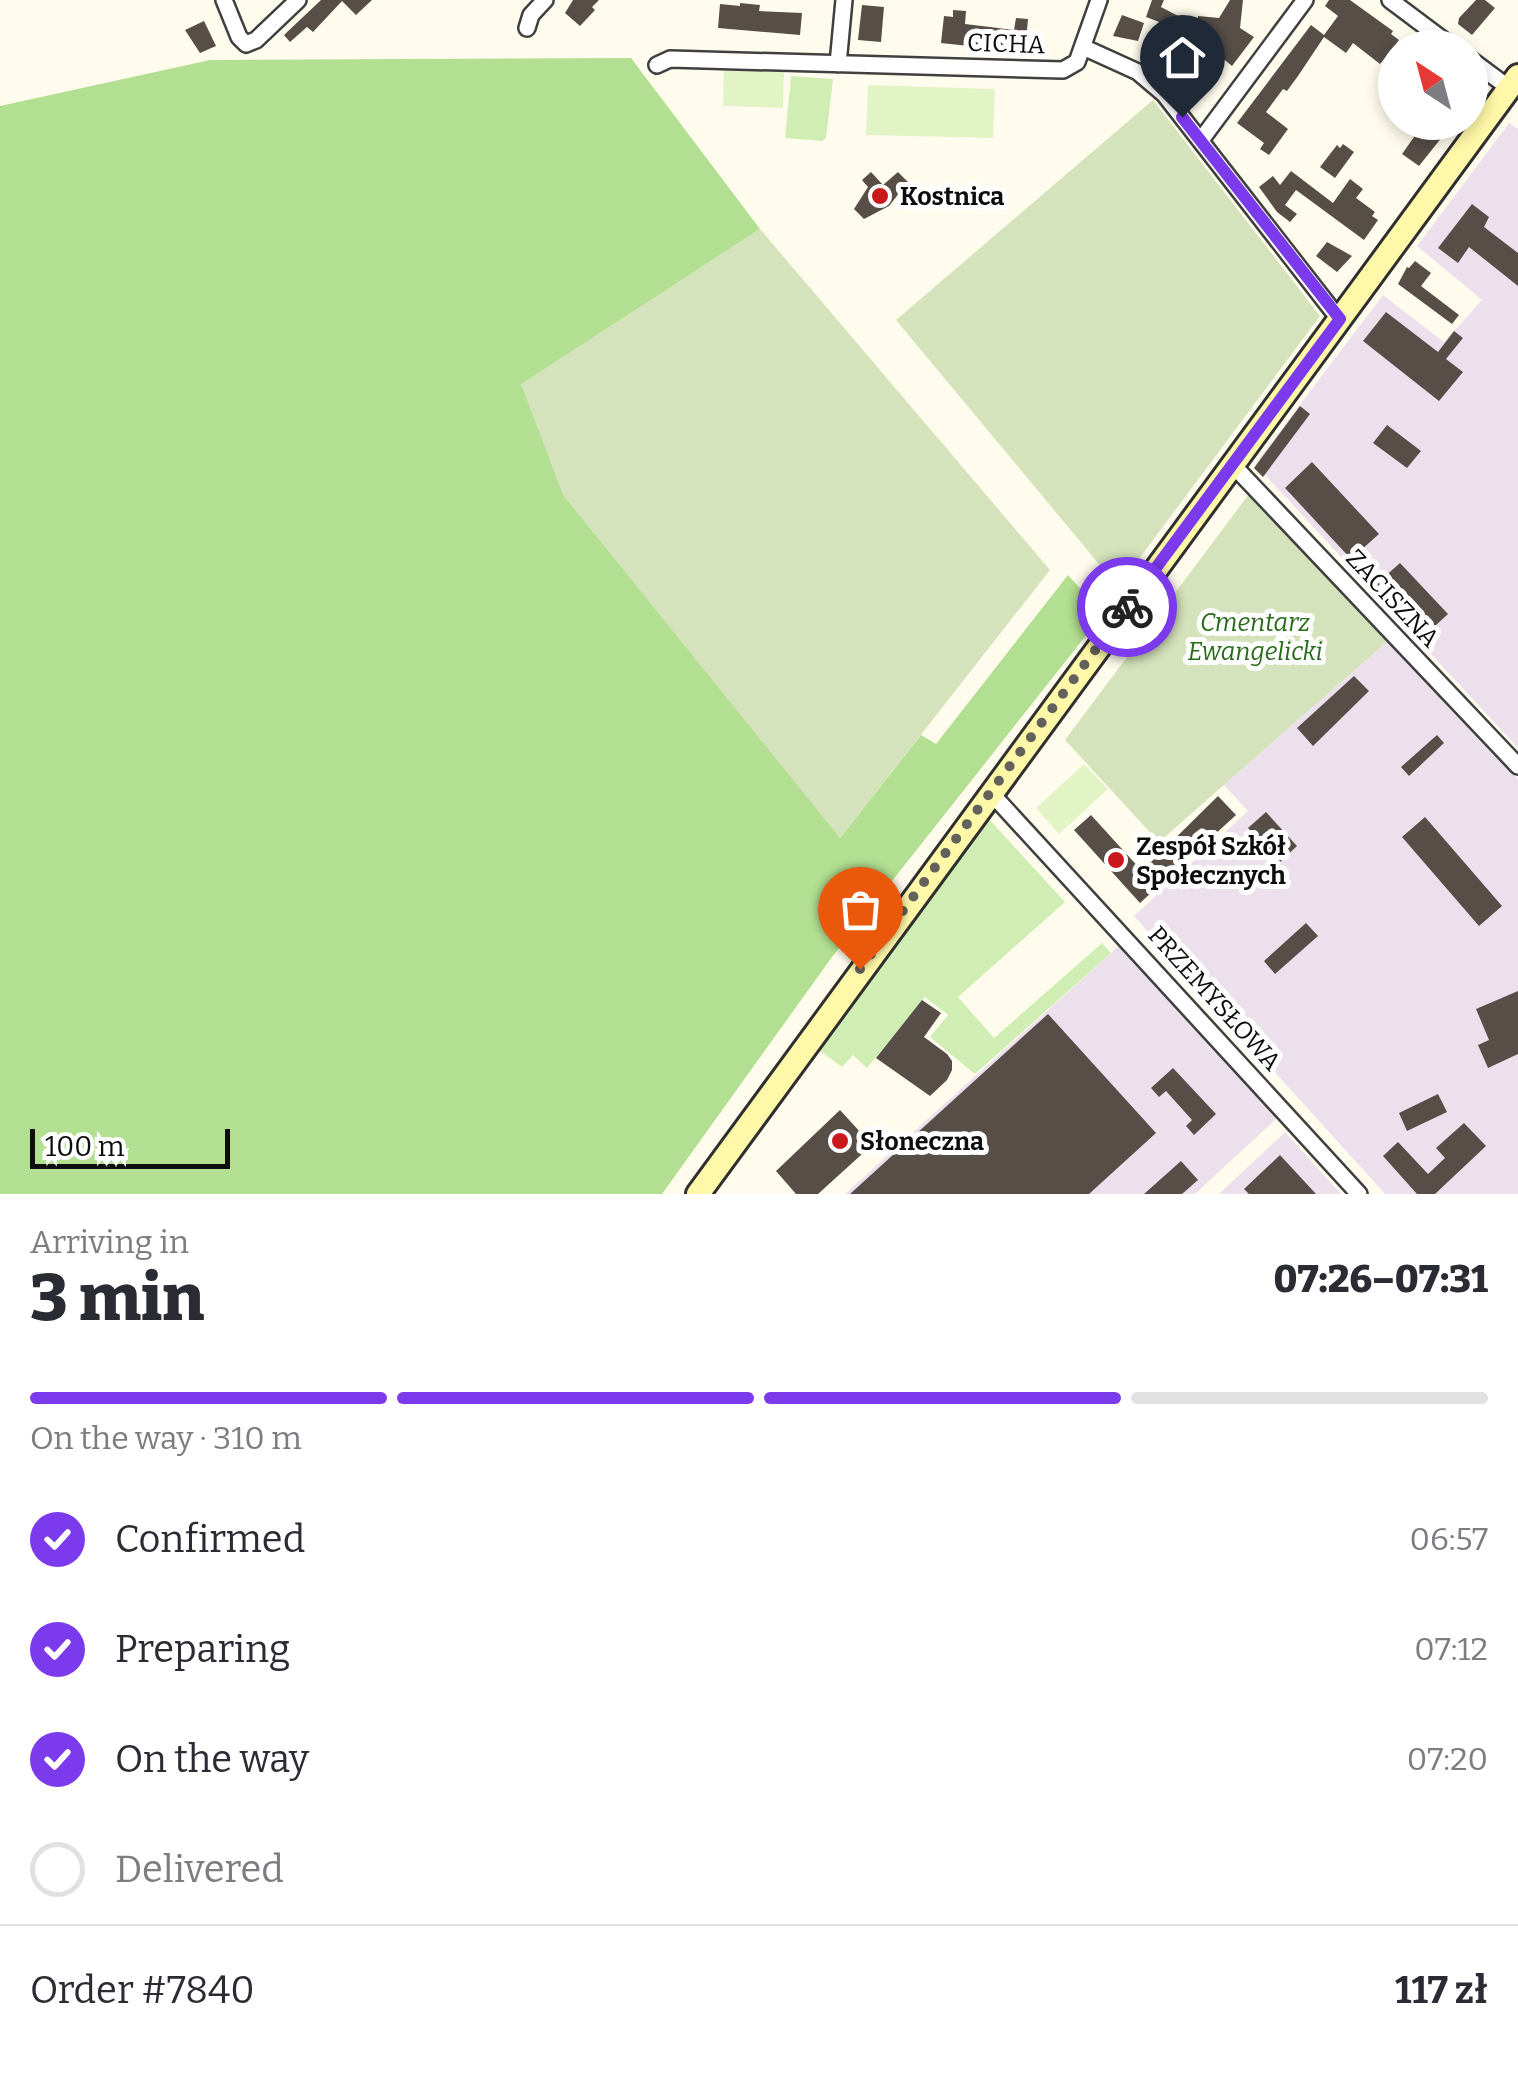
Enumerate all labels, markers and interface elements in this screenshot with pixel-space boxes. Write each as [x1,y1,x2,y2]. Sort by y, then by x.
pin [1140,15,1225,118]
street label: CICHA [966,28,1046,60]
icon: home [1155,30,1210,85]
north arrow [1378,30,1488,140]
map controls [1378,30,1488,140]
place label: Kostnica [900,182,1004,212]
marker: Kostnica [869,185,891,207]
street label: ZACISZNA [1339,544,1445,654]
courier [1077,557,1177,657]
icon: bike [1100,580,1155,635]
park label: Cmentarz Ewangelicki [1187,608,1323,667]
place label: Zespół Szkół Społecznych [1136,832,1286,891]
marker: Zespół Szkół Społecznych [1105,849,1127,871]
pin [818,867,903,970]
icon: bag [833,882,888,937]
street label: PRZEMYSŁOWA [1142,920,1287,1077]
scale bar [30,1124,230,1168]
place label: Słoneczna [860,1127,984,1157]
text: 100 m [45,1130,125,1163]
marker: Słoneczna [829,1130,851,1152]
text: Arriving in [30,1223,189,1261]
text: 07:26–07:31 [1273,1256,1488,1302]
text: 3 min [30,1259,204,1337]
text: On the way · 310 m [30,1419,302,1457]
icon: check [30,1512,85,1567]
text: Confirmed [115,1516,305,1562]
text: 06:57 [1409,1520,1488,1558]
icon: check [30,1622,85,1677]
text: Preparing [115,1626,290,1672]
text: 07:12 [1414,1630,1488,1668]
icon: check [30,1732,85,1787]
text: On the way [115,1736,309,1782]
text: 07:20 [1407,1740,1488,1778]
text: Delivered [115,1846,284,1892]
text: Order #7840 [30,1967,255,2013]
text: 117 zł [1395,1967,1488,2013]

